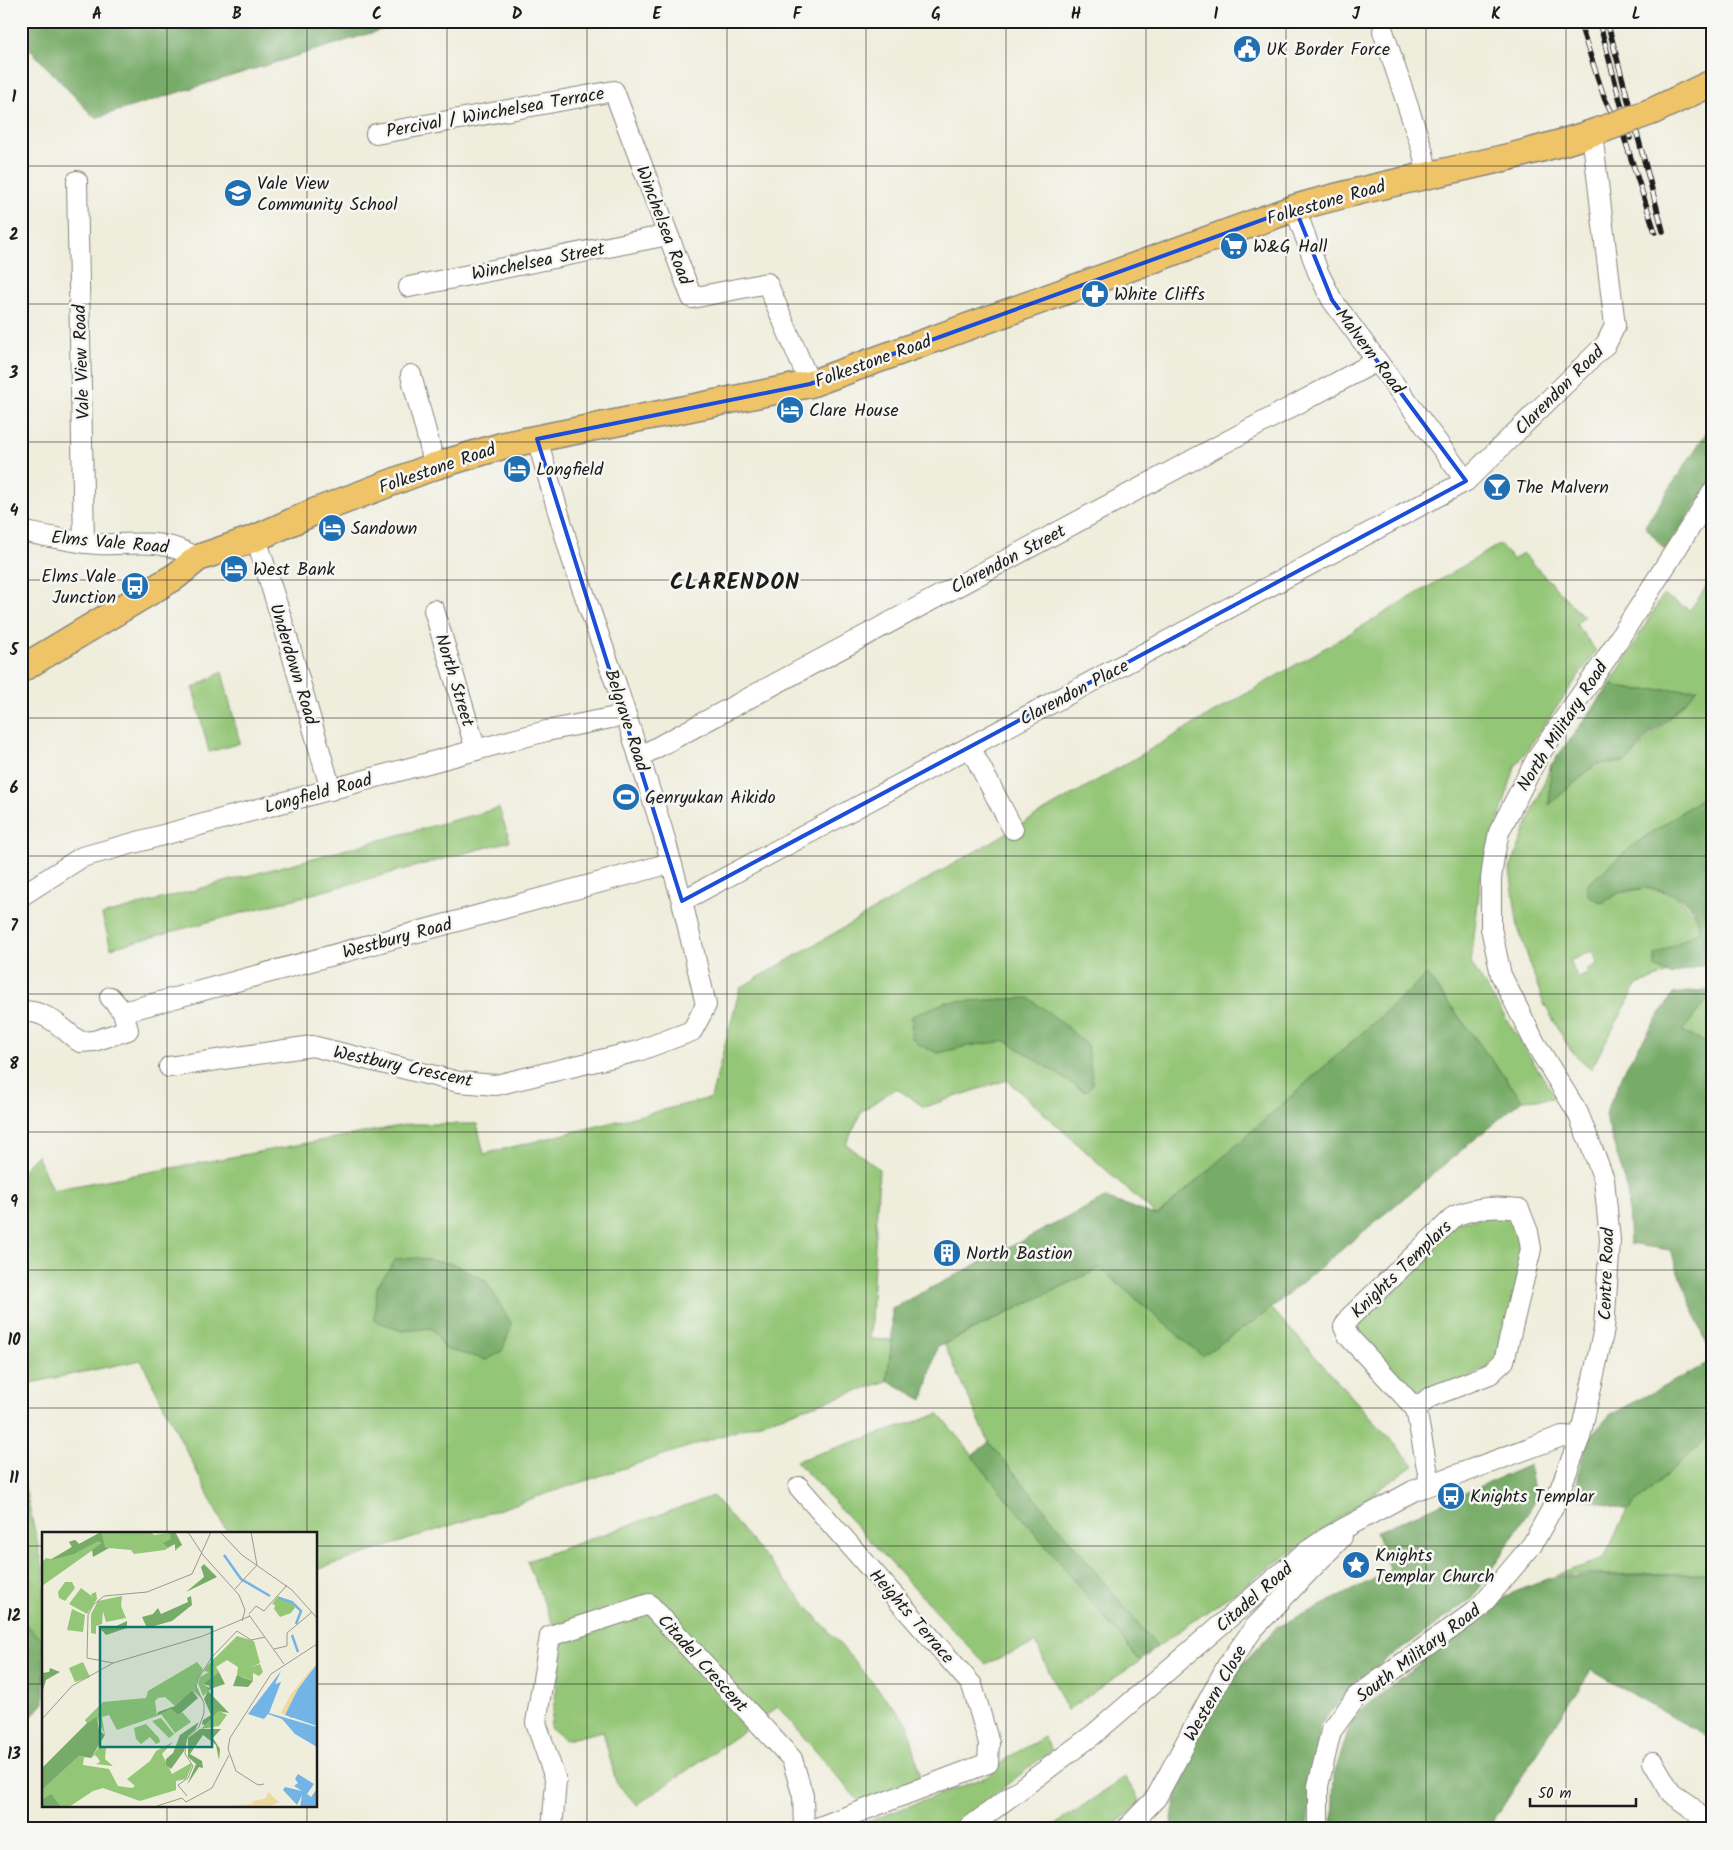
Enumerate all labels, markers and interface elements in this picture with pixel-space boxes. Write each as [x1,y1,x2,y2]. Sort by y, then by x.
text: A [92,2,102,27]
text: B [232,2,242,27]
text: C [372,2,382,27]
text: D [512,2,523,27]
text: E [653,2,663,27]
text: F [793,2,803,27]
text: G [931,2,941,27]
text: H [1071,2,1081,27]
text: I [1214,2,1219,27]
text: J [1352,2,1361,27]
text: K [1491,2,1501,27]
text: L [1632,2,1640,27]
public building icon: UK Border Force [1232,34,1262,64]
place label: UK Border Force [1266,36,1390,65]
street label: Percival / Winchelsea Terrace [384,80,607,147]
text: 1 [12,85,17,110]
street label: Winchelsea Road [627,162,699,290]
place label: Vale View Community School [257,170,398,220]
street label: Folkestone Road [1264,172,1390,234]
school or university icon: Vale View Community School [223,178,253,208]
text: 2 [9,223,19,248]
supermarket icon: W&G Hall [1219,231,1249,261]
place label: W&G Hall [1253,233,1328,262]
street label: Winchelsea Street [469,235,608,290]
pharmacy icon: White Cliffs [1080,279,1110,309]
place label: White Cliffs [1114,281,1205,310]
street label: Vale View Road [66,303,99,420]
street label: Malvern Road [1327,303,1412,402]
street label: Folkestone Road [811,328,937,397]
street label: Clarendon Road [1508,339,1613,443]
text: 3 [9,361,19,386]
hotel icon: Clare House [775,395,805,425]
place label: Clare House [809,397,899,426]
street label: Folkestone Road [375,435,501,503]
hotel icon: Longfield [502,454,532,484]
place label: Longfield [536,456,604,485]
bar icon: The Malvern [1482,472,1512,502]
place label: The Malvern [1516,474,1609,503]
text: 4 [10,499,19,524]
hotel icon: Sandown [317,513,347,543]
place label: Sandown [351,515,417,544]
street label: Clarendon Street [946,517,1072,603]
street label: Elms Vale Road [50,524,171,563]
hotel icon: West Bank [219,554,249,584]
place label: West Bank [253,556,336,585]
place label: Elms Vale Junction [41,563,116,613]
district label: CLARENDON [670,566,800,601]
bus stop icon: Elms Vale Junction [120,571,150,601]
street label: Underdown Road [260,600,325,730]
street label: North Street [426,630,482,731]
text: 5 [9,638,20,663]
street label: Clarendon Place [1015,652,1134,734]
street label: North Military Road [1510,655,1617,798]
street label: Belgrave Road [595,666,656,776]
street label: Longfield Road [261,766,376,823]
text: 6 [10,776,19,801]
sports icon: Genryukan Aikido [611,782,641,812]
place label: Genryukan Aikido [645,784,776,813]
street label: Westbury Road [339,911,457,968]
text: 7 [10,914,18,939]
street label: Westbury Crescent [330,1039,476,1097]
text: 8 [9,1052,19,1077]
text: 9 [10,1190,18,1215]
street label: Knights Templars [1345,1214,1460,1326]
street label: Centre Road [1591,1226,1624,1321]
building icon: North Bastion [932,1238,962,1268]
place label: North Bastion [966,1240,1073,1269]
text: 10 [7,1328,21,1353]
text: 11 [9,1466,19,1491]
bus stop icon: Knights Templar [1436,1481,1466,1511]
place label: Knights Templar [1470,1483,1595,1512]
inset map [42,1532,318,1808]
place label: Knights Templar Church [1375,1542,1494,1592]
place icon: Knights Templar Church [1341,1550,1371,1580]
street label: Citadel Road [1210,1555,1301,1640]
street label: Heights Terrace [861,1563,961,1671]
street label: South Military Road [1350,1597,1489,1711]
text: 12 [7,1604,21,1629]
street label: Citadel Crescent [649,1608,755,1721]
street label: Western Close [1177,1640,1256,1747]
text: 13 [7,1742,21,1767]
scale bar [1530,1775,1637,1807]
text: 50 m [1538,1782,1572,1806]

